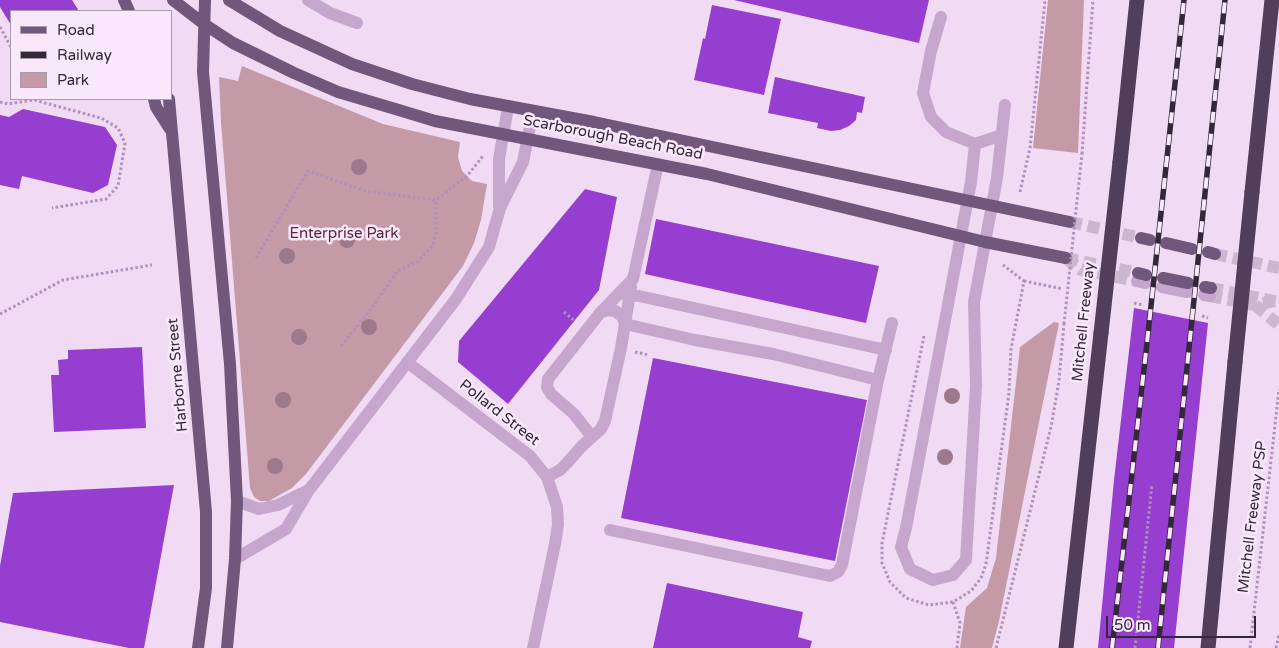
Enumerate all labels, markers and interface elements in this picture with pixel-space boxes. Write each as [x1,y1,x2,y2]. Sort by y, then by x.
legend [10,10,172,100]
text: Road [57,21,95,39]
text: Railway [57,46,112,64]
text: Park [57,71,89,89]
street label: Scarborough Beach Road [522,112,704,164]
park label: Enterprise Park [290,225,398,243]
street label: Mitchell Freeway [1069,261,1099,383]
street label: Harborne Street [164,317,192,433]
street label: Pollard Street [455,376,543,450]
street label: Mitchell Freeway PSP [1235,440,1271,594]
scale bar [1109,606,1259,638]
text: 50 m [1114,616,1151,634]

